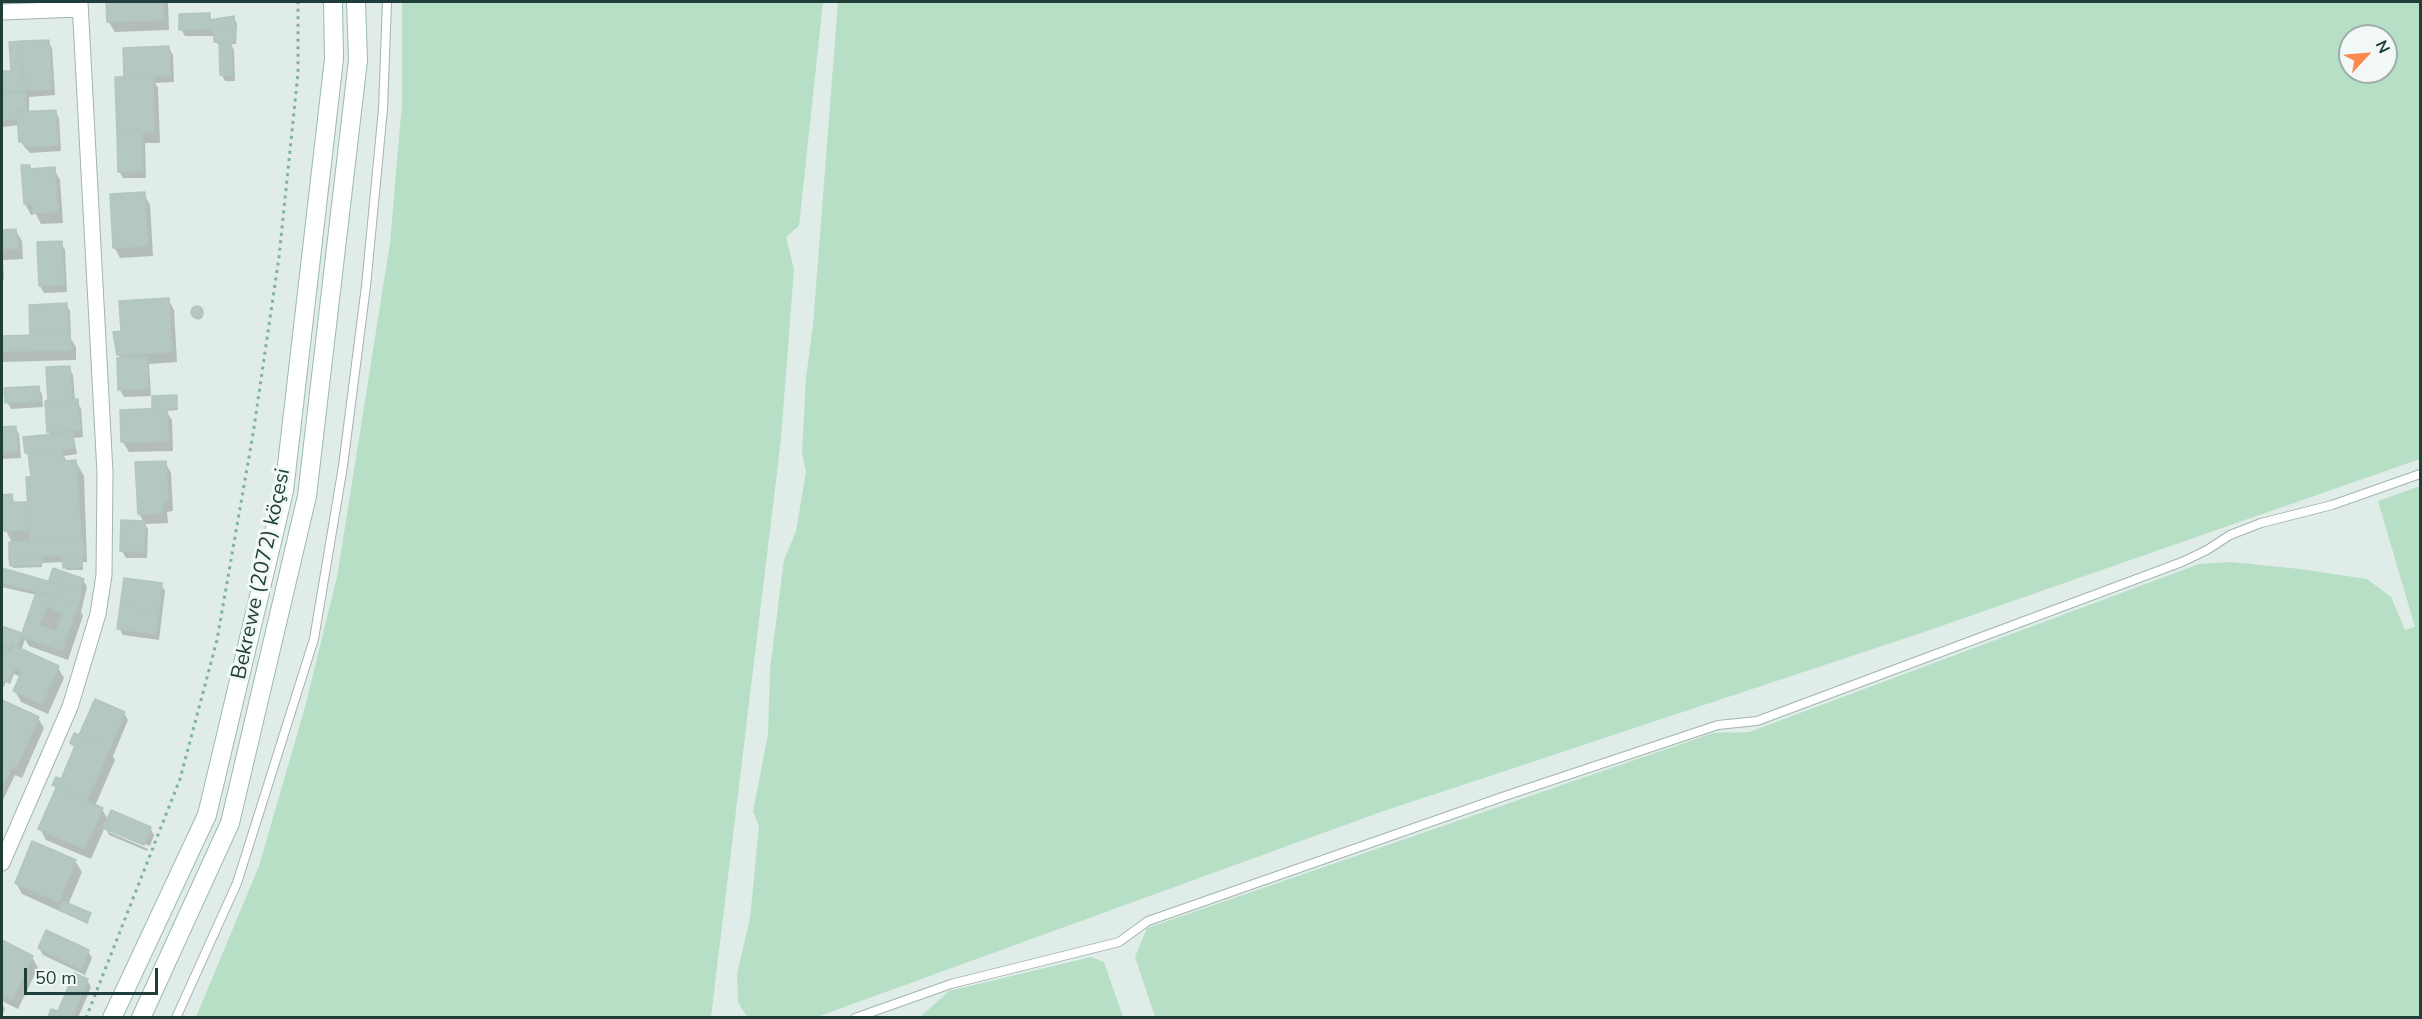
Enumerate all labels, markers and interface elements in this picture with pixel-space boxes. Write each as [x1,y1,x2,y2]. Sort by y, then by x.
north arrow [2338,24,2398,84]
text: N [2370,37,2395,57]
street label: Bekrewe (2072) köçesi [227,466,297,682]
scale bar [27,956,160,994]
text: 50 m [35,966,77,990]

